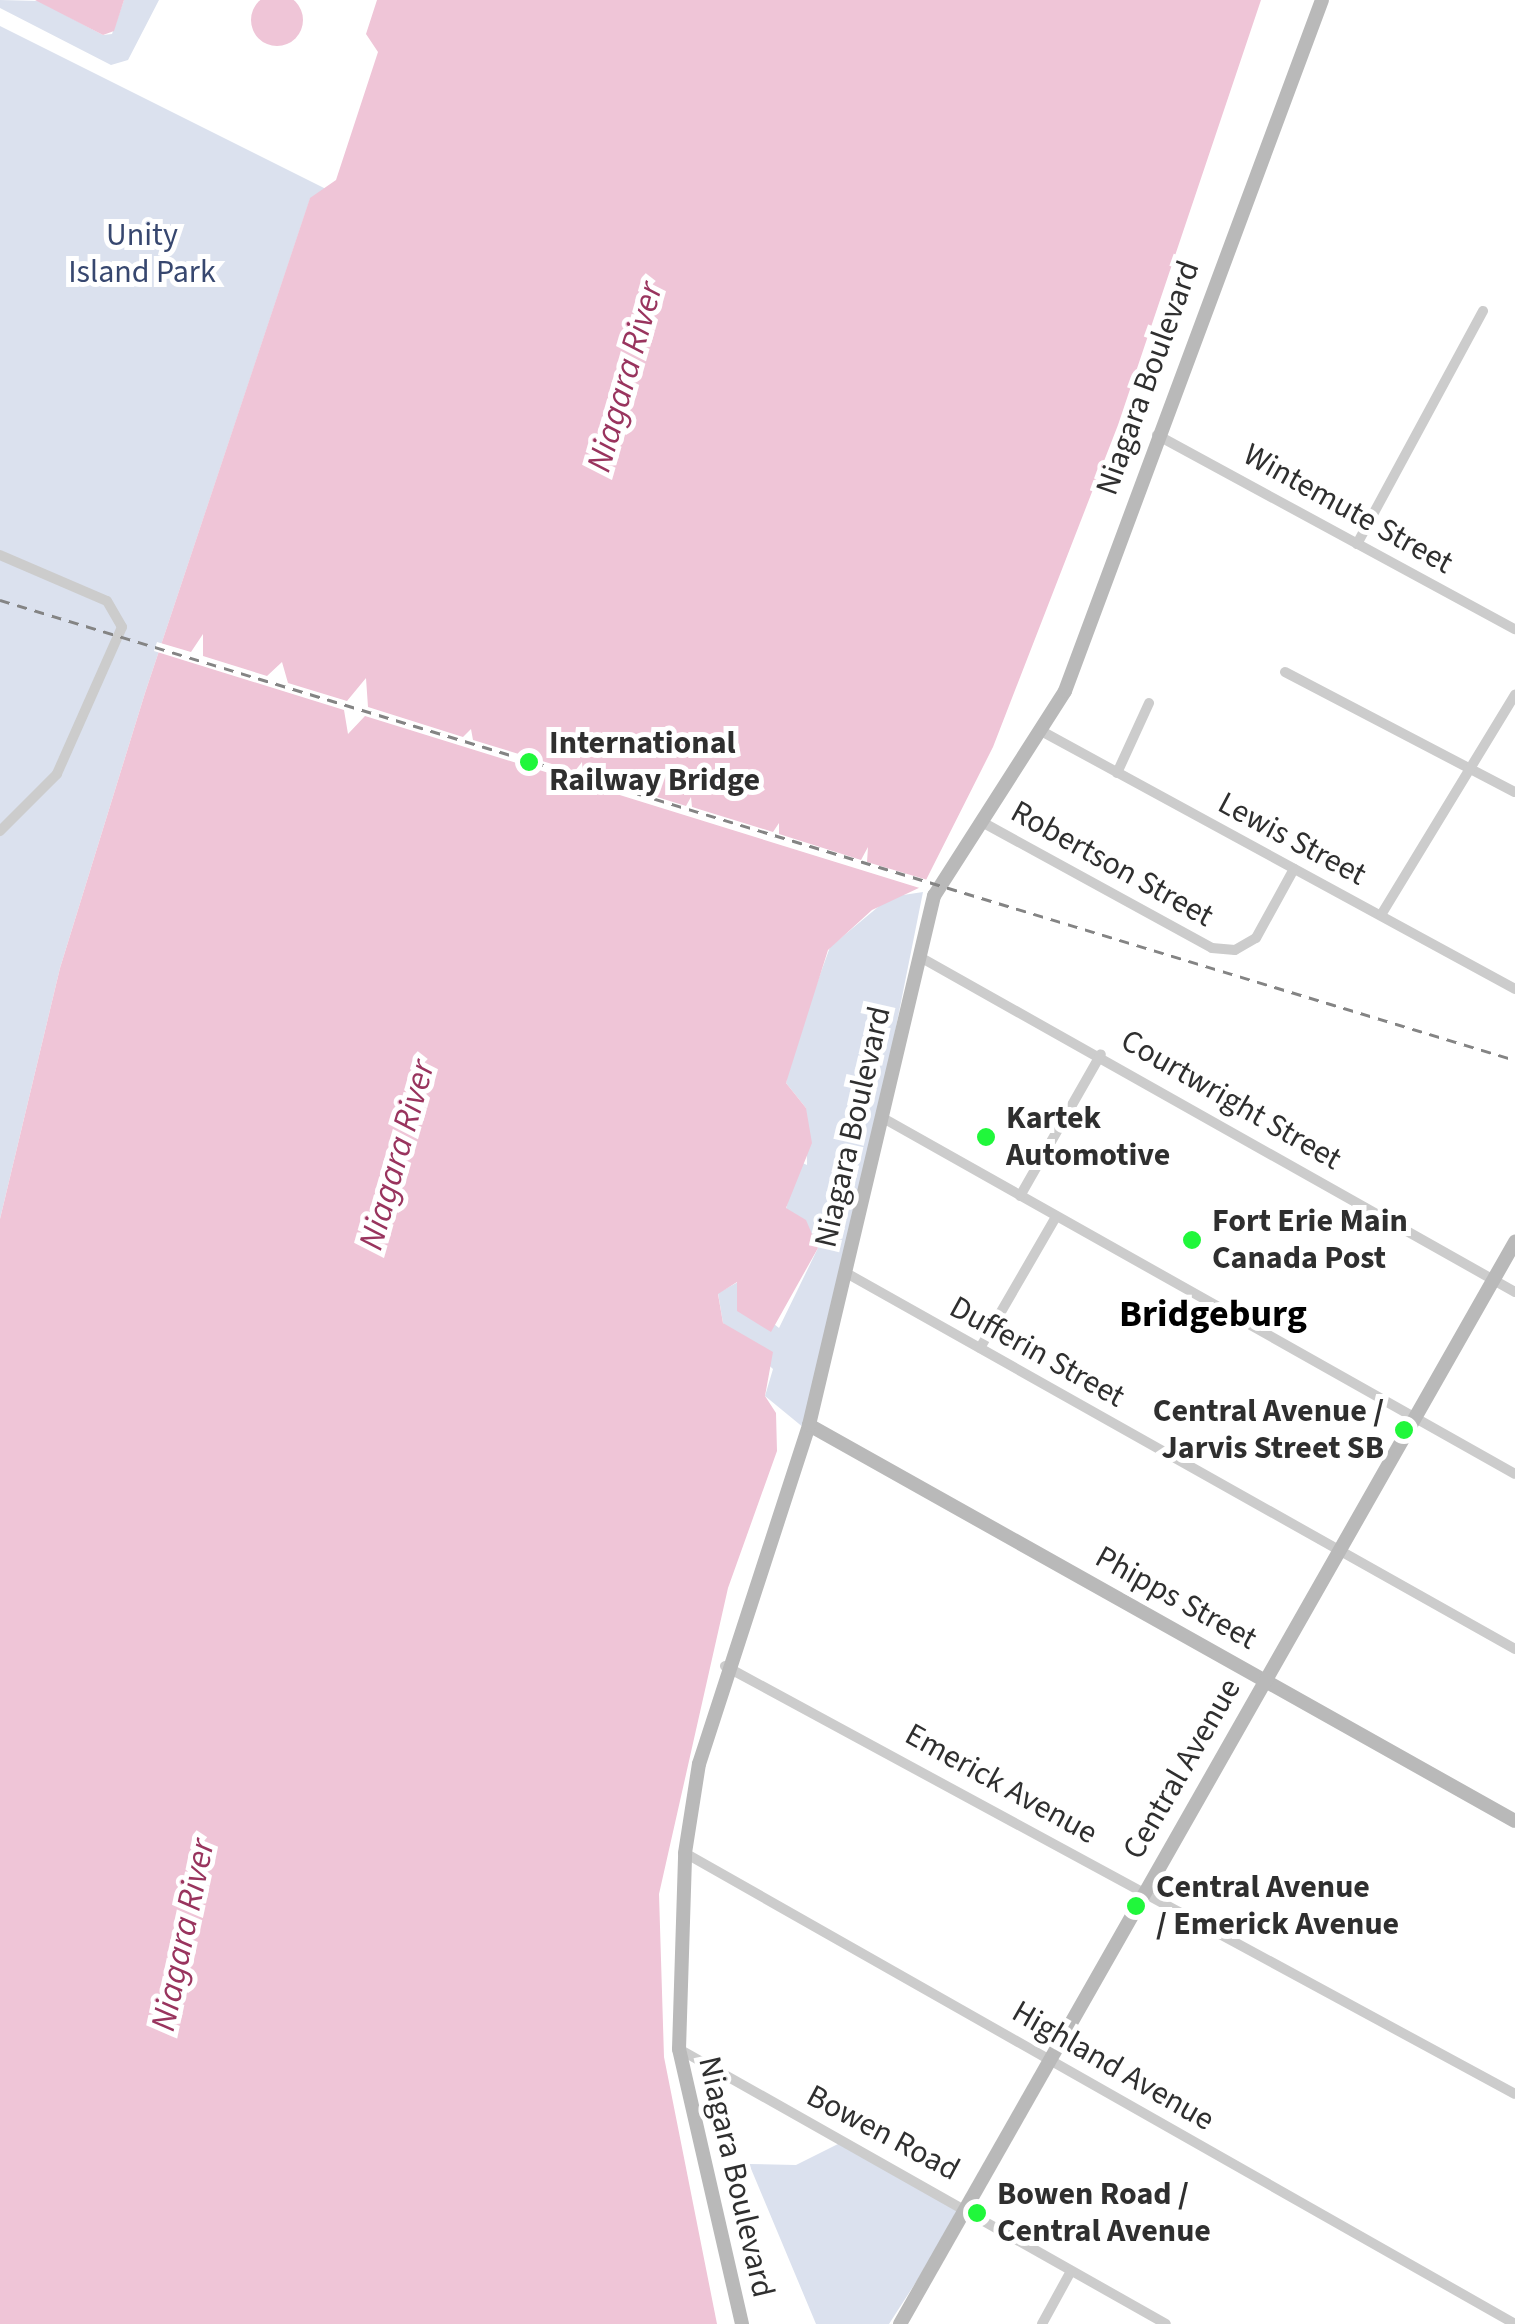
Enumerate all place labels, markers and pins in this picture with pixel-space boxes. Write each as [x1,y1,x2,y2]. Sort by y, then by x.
place label: International Railway Bridge [549,725,760,800]
marker: International Railway Bridge [518,751,540,773]
place label: Kartek Automotive [1006,1100,1170,1175]
marker: Kartek Automotive [975,1126,997,1148]
place label: Fort Erie Main Canada Post [1212,1203,1408,1278]
marker: Fort Erie Main Canada Post [1181,1229,1203,1251]
place label: Central Avenue / Jarvis Street SB [1153,1393,1384,1468]
marker: Central Avenue / Jarvis Street SB [1393,1419,1415,1441]
place label: Central Avenue / Emerick Avenue [1156,1869,1399,1944]
marker: Central Avenue / Emerick Avenue [1125,1895,1147,1917]
place label: Bowen Road / Central Avenue [997,2176,1211,2251]
marker: Bowen Road / Central Avenue [966,2202,988,2224]

